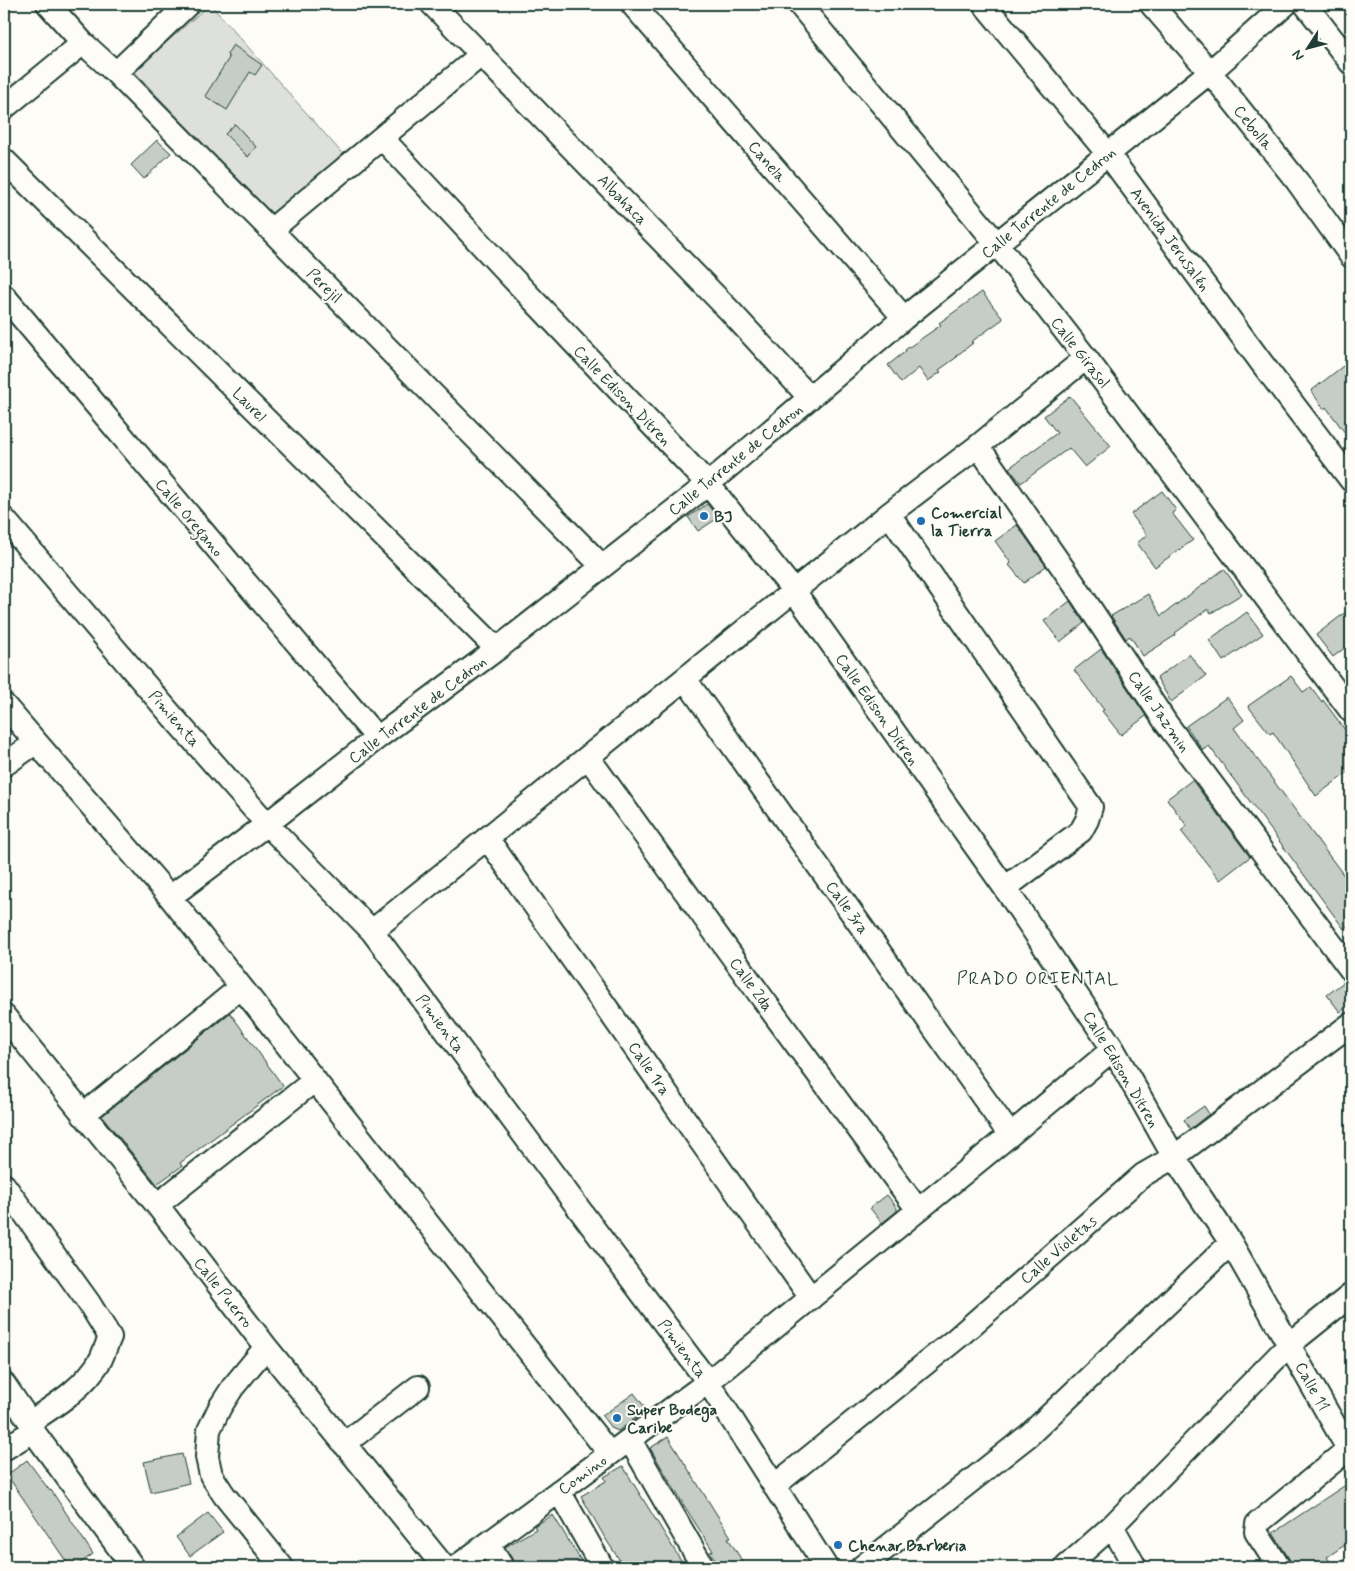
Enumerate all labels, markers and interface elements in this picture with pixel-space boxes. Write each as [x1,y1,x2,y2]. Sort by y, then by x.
north arrow [1282,22,1332,72]
text: N [1288,46,1308,64]
street label: Cebolla [1228,101,1278,155]
street label: Canela [743,137,791,188]
street label: Calle Torrente de Cedron [977,142,1121,264]
street label: Albahaca [592,170,651,230]
street label: Avenida Jerusalén [1125,184,1215,296]
street label: Perejil [302,264,346,308]
street label: Calle Girasol [1045,313,1114,393]
street label: Calle Edison Ditren [568,341,675,451]
street label: Laurel [227,383,271,427]
street label: Calle Torrente de Cedron [664,399,808,521]
street label: Calle Oregano [149,474,228,562]
place label: Comercial la Tierra [931,503,1002,542]
place label: BJ [714,507,732,528]
marker: BJ [698,510,710,522]
marker: Comercial la Tierra [915,515,927,527]
street label: Calle Edison Ditren [830,650,923,770]
street label: Calle Torrente de Cedron [345,651,491,769]
street label: Calle Jazmin [1123,667,1195,757]
street label: Pimienta [143,686,204,752]
street label: Calle 3ra [820,877,873,939]
street label: Calle 2da [724,954,777,1016]
district label: PRADO ORIENTAL [957,967,1119,991]
street label: Pimienta [411,990,469,1058]
street label: Calle Edison Ditren [1078,1008,1164,1132]
street label: Calle 1ra [623,1038,675,1100]
street label: Calle Violetas [1016,1211,1102,1289]
street label: Calle Puerro [189,1253,257,1333]
street label: Pimienta [653,1315,711,1383]
street label: Calle 11 [1290,1359,1334,1415]
place label: Super Bodega Caribe [627,1400,718,1439]
marker: Super Bodega Caribe [611,1412,623,1424]
street label: Comino [554,1450,611,1500]
place label: Chenar Barberia [848,1536,967,1557]
marker: Chenar Barberia [832,1539,844,1551]

